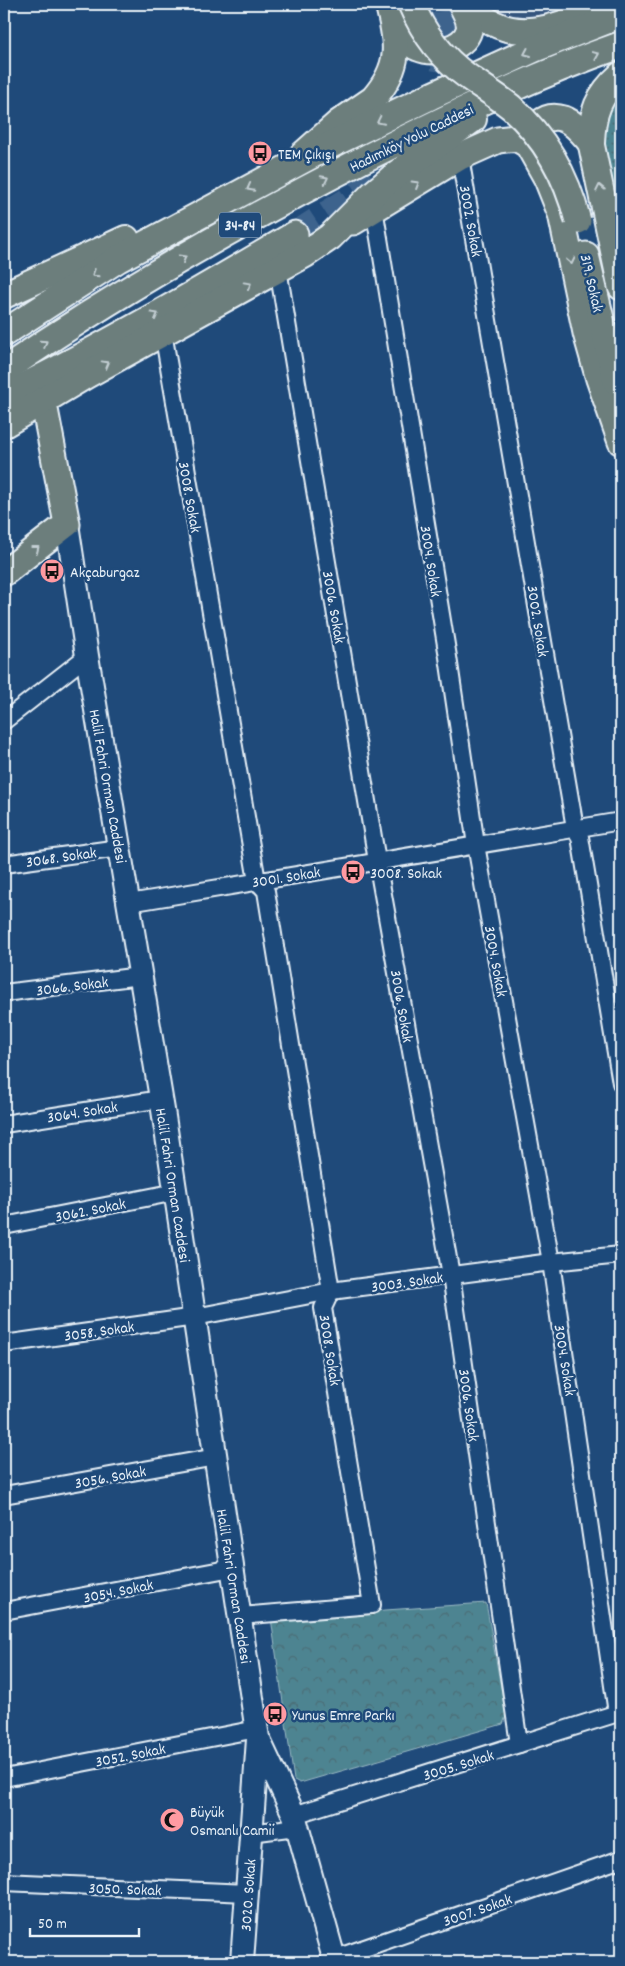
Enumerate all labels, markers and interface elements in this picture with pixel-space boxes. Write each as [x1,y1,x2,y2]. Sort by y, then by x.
one-way arrow [523,46,532,57]
one-way arrow [591,50,600,61]
street label: Hadımköy Yolu Caddesi [346,99,478,179]
one-way arrow [376,114,385,125]
bus stop icon: TEM Çıkışı [247,140,273,166]
place label: TEM Çıkışı [278,144,334,167]
one-way arrow [320,175,329,185]
one-way arrow [410,180,419,190]
one-way arrow [246,182,255,192]
one-way arrow [595,183,606,192]
street label: 3002. Sokak [452,184,487,259]
road number: 34-84 [219,212,261,238]
street label: 319. Sokak [573,252,608,315]
one-way arrow [177,255,186,265]
one-way arrow [565,257,575,266]
one-way arrow [91,268,100,277]
one-way arrow [243,281,252,291]
one-way arrow [149,311,158,321]
one-way arrow [38,340,48,349]
one-way arrow [100,360,109,370]
street label: 3008. Sokak [171,460,206,535]
street label: 3004. Sokak [413,524,447,599]
one-way arrow [30,546,39,555]
bus stop icon: Akçaburgaz [39,558,65,584]
place label: Akçaburgaz [70,562,140,585]
street label: 3006. Sokak [315,569,350,646]
street label: 3002. Sokak [519,584,554,659]
street label: Halil Fahri Orman Caddesi [82,708,131,865]
street label: 3068. Sokak [24,842,98,875]
bus stop icon: 3008. Sokak [340,859,366,885]
street label: 3001. Sokak [250,862,322,895]
place label: 3008. Sokak [370,863,442,886]
street label: 3004. Sokak [477,924,512,999]
street label: 3006. Sokak [383,968,418,1045]
street label: 3066. Sokak [35,972,110,1003]
street label: 3064. Sokak [45,1097,119,1130]
street label: Halil Fahri Orman Caddesi [148,1106,195,1264]
street label: 3062. Sokak [53,1193,128,1230]
street label: 3003. Sokak [370,1267,445,1300]
street label: 3008. Sokak [312,1313,346,1388]
street label: 3058. Sokak [63,1316,136,1349]
street label: 3004. Sokak [547,1323,581,1398]
street label: 3006. Sokak [451,1367,484,1443]
street label: 3056. Sokak [73,1461,148,1496]
street label: Halil Fahri Orman Caddesi [209,1507,256,1665]
street label: 3054. Sokak [81,1574,156,1611]
bus stop icon: Yunus Emre Parkı [262,1701,288,1727]
place label: Yunus Emre Parkı [292,1705,395,1728]
street label: 3052. Sokak [93,1738,168,1775]
street label: 3005. Sokak [420,1745,497,1788]
place label: Büyük Osmanlı Camii [190,1802,275,1843]
mosque icon: Büyük Osmanlı Camii [159,1807,185,1833]
street label: 3020. Sokak [235,1858,264,1932]
street label: 3050. Sokak [88,1878,162,1903]
street label: 3007. Sokak [440,1889,516,1934]
scale bar [30,1906,139,1938]
text: 50 m [38,1914,67,1936]

